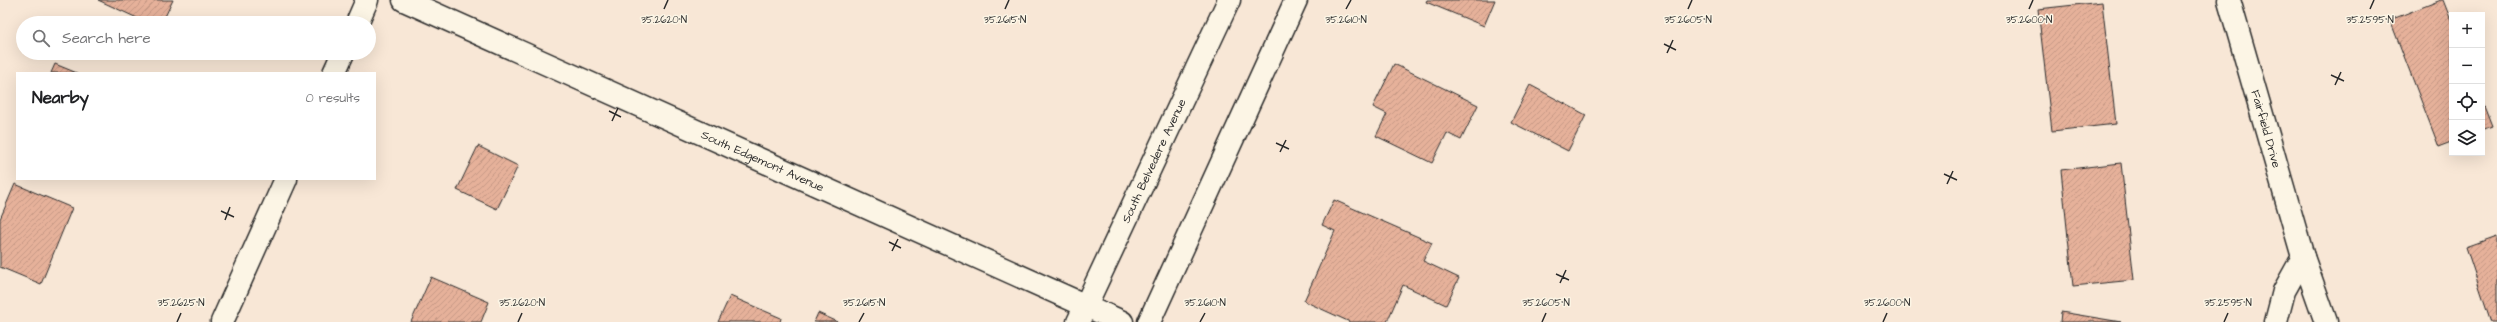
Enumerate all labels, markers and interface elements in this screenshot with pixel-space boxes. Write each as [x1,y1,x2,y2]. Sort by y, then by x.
map controls [2449,12,2485,156]
button: + [2449,12,2485,48]
text: 35.2620°N [641,13,687,27]
text: 35.2615°N [984,13,1026,27]
text: 35.2610°N [1325,13,1367,27]
text: 35.2605°N [1664,13,1712,27]
text: 35.2600°N [2006,13,2052,27]
text: 35.2595°N [2346,13,2394,27]
search box [16,16,376,60]
icon: search [30,27,52,49]
text: Search here [62,28,151,49]
button: − [2449,48,2485,84]
button: locate [2449,84,2485,120]
text: Nearby [32,86,89,110]
street label: Fairfield Drive [2247,88,2285,170]
text: 0 results [305,89,360,107]
street label: South Belvedere Avenue [1117,95,1190,226]
button: layers [2449,120,2485,156]
street label: South Edgemont Avenue [698,126,827,196]
text: 35.2625°N [158,296,204,310]
text: 35.2620°N [499,296,545,310]
text: 35.2615°N [843,296,885,310]
text: 35.2610°N [1184,296,1226,310]
text: 35.2605°N [1522,296,1570,310]
text: 35.2600°N [1864,296,1910,310]
text: 35.2595°N [2204,296,2252,310]

